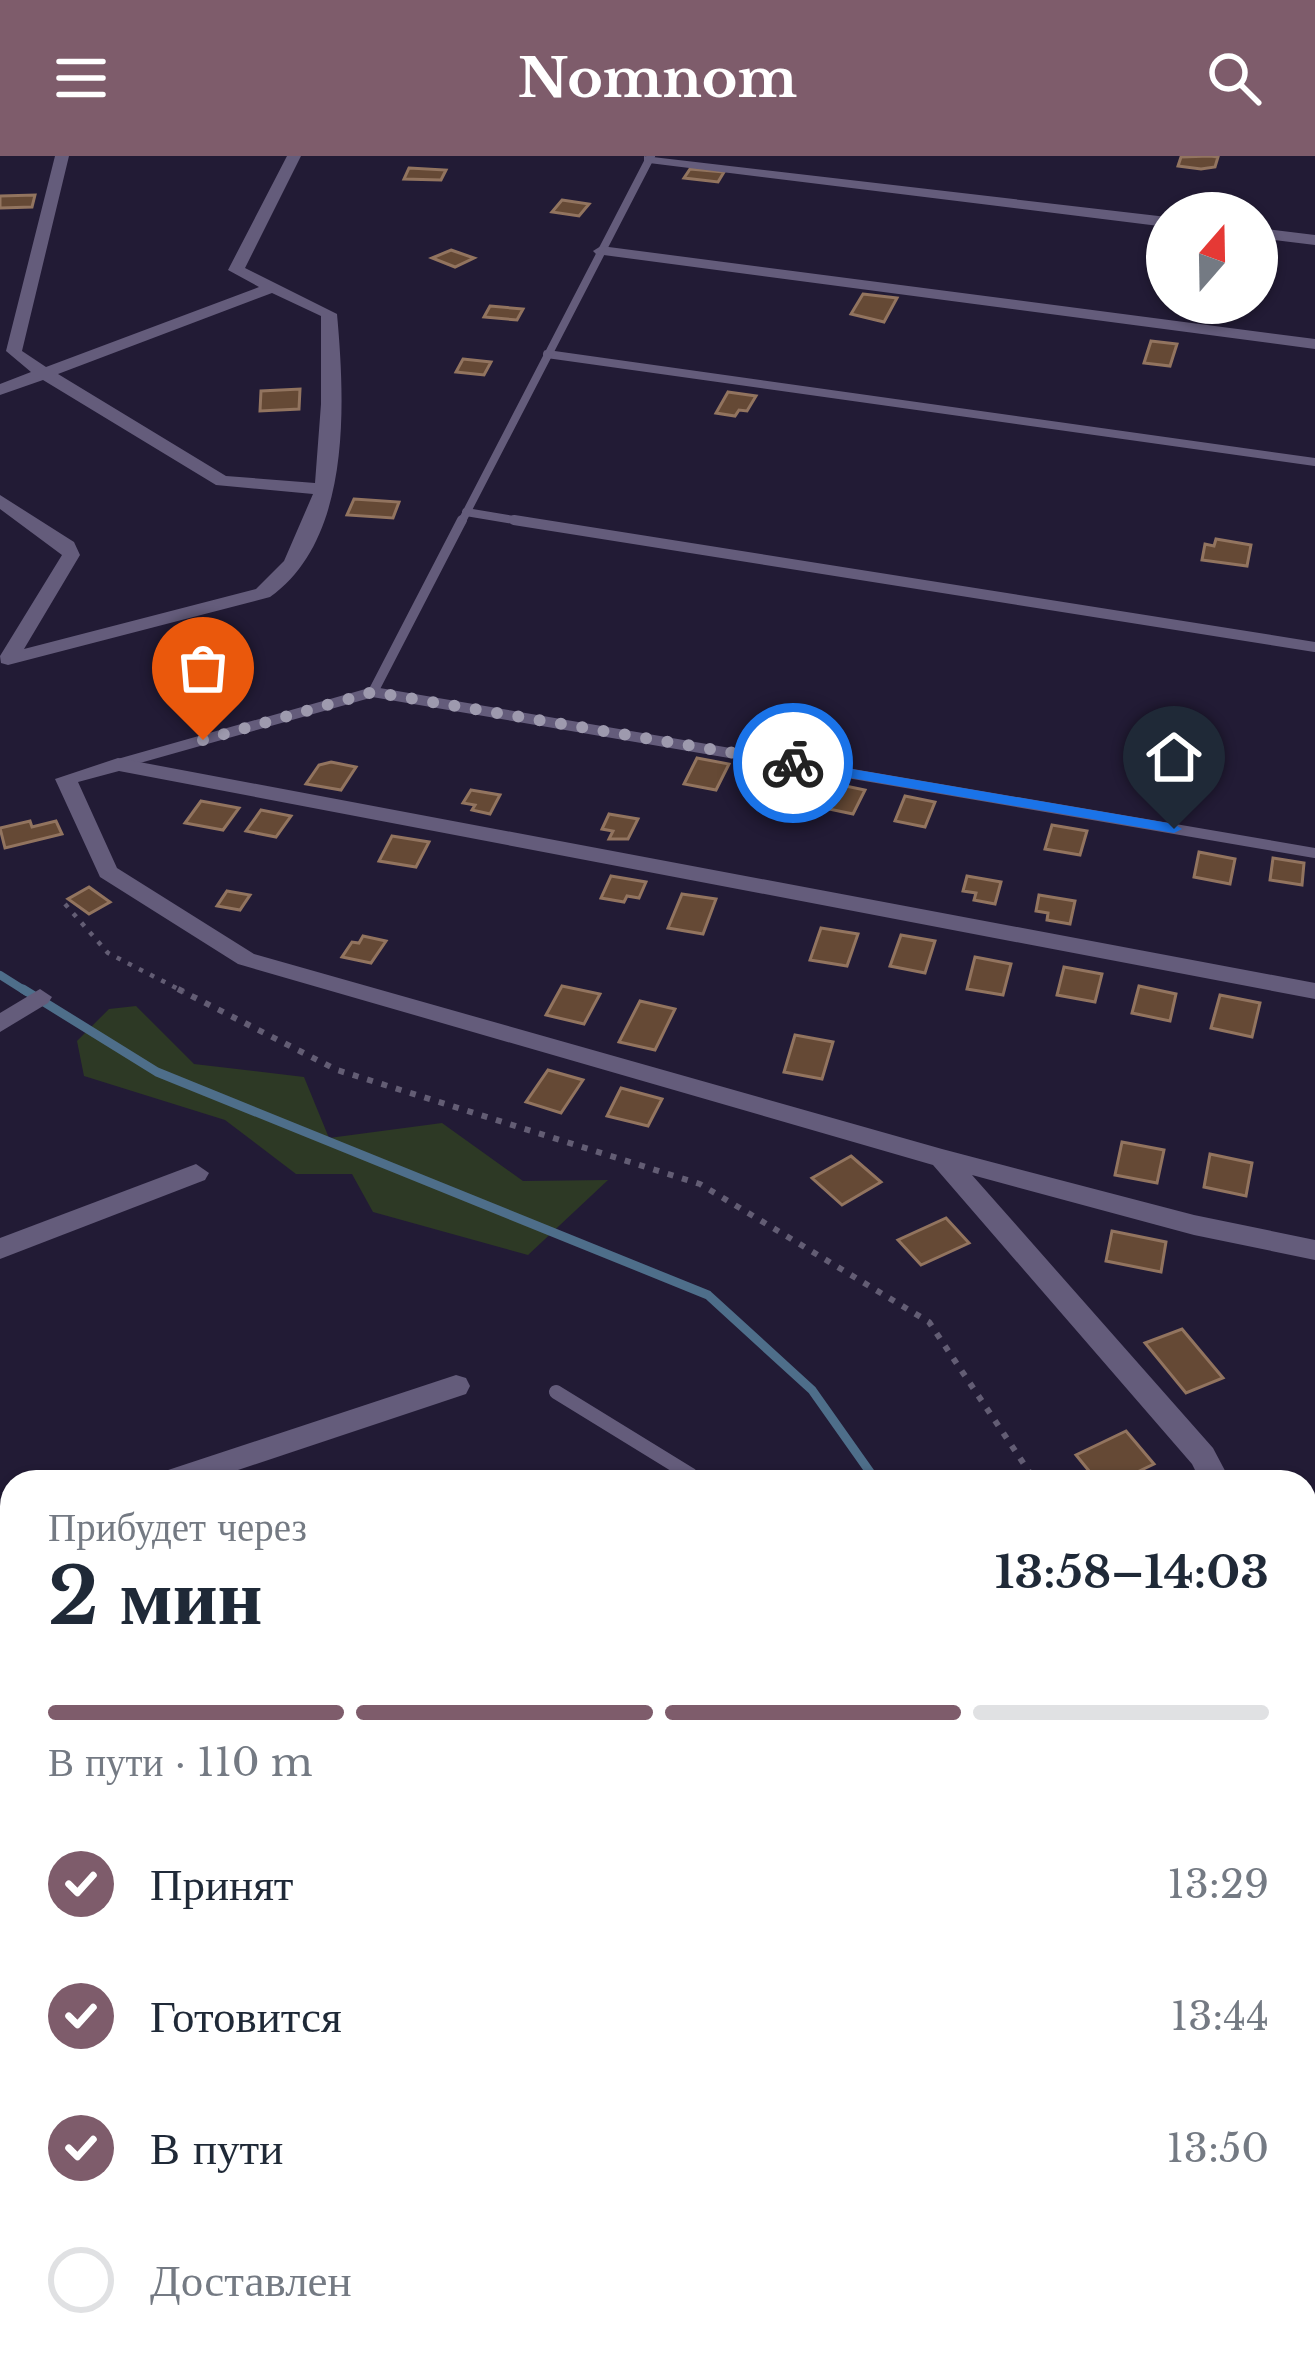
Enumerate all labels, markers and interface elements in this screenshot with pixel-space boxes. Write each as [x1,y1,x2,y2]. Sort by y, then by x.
icon: menu [48,45,114,111]
text: Nomnom [518,45,797,112]
icon: search [1201,45,1267,111]
north arrow [1146,192,1278,324]
map controls [1146,192,1278,324]
pin [152,617,254,740]
icon: bag [170,635,236,701]
courier [733,703,853,823]
pin [1123,706,1225,829]
icon: home [1141,724,1207,790]
icon: bike [760,730,826,796]
text: Прибудет через [48,1503,307,1552]
text: 13:58–14:03 [995,1544,1269,1600]
text: 2 мин [48,1548,263,1645]
text: В пути · 110 m [48,1738,313,1787]
icon: check [48,1851,114,1917]
text: Принят [150,1856,294,1912]
text: 13:29 [1167,1860,1269,1909]
icon: check [48,1983,114,2049]
text: Готовится [150,1988,342,2044]
text: 13:44 [1171,1992,1269,2041]
icon: check [48,2115,114,2181]
text: В пути [150,2120,283,2176]
text: 13:50 [1166,2124,1269,2173]
text: Доставлен [150,2252,352,2308]

